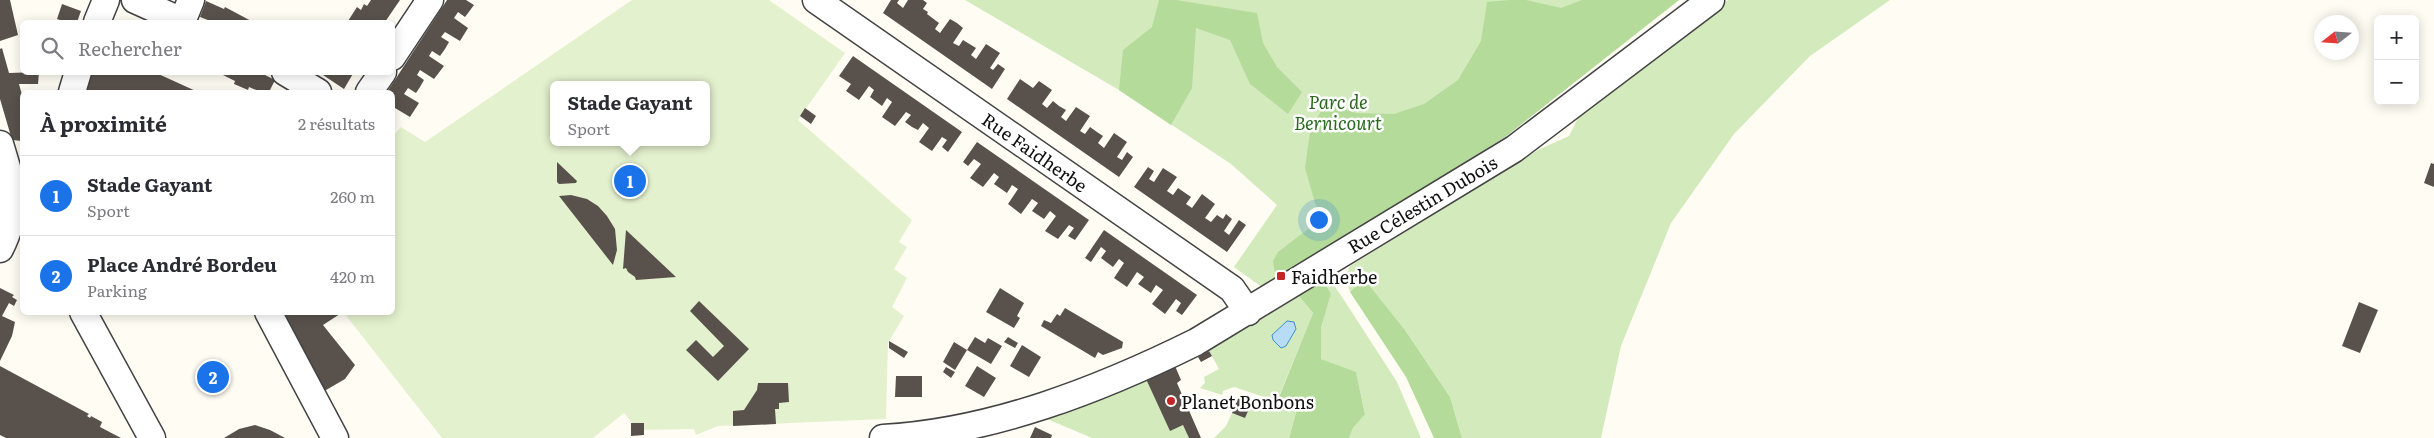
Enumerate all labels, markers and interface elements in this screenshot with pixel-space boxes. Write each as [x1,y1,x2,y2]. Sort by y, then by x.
north arrow [2314,15,2359,60]
map controls [2374,15,2419,105]
button: + [2374,15,2419,60]
search box [20,20,395,75]
icon: search [38,34,66,62]
text: Rechercher [78,34,182,62]
button: − [2374,60,2419,105]
popup [550,81,710,146]
text: Stade Gayant [567,88,693,116]
park label: Parc de Bernicourt [1294,88,1382,136]
street label: Rue Faidherbe [977,106,1093,198]
text: À proximité [40,107,167,138]
text: 2 résultats [298,111,375,135]
text: Sport [567,116,610,140]
street label: Rue Célestin Dubois [1342,149,1502,259]
pin: 1 [614,162,646,200]
text: Stade Gayant [87,170,212,198]
text: 1 [53,184,59,208]
text: 260 m [330,184,375,208]
text: Sport [87,198,130,222]
your location [1306,207,1332,233]
text: Place André Bordeu [87,250,277,278]
place label: Faidherbe [1291,263,1377,290]
text: 2 [52,264,60,288]
text: 420 m [330,264,375,288]
marker: Faidherbe [1275,270,1287,282]
text: Parking [87,278,147,302]
pin: 2 [197,358,229,396]
place label: Planet Bonbons [1181,388,1314,415]
marker: Planet Bonbons [1165,395,1177,407]

